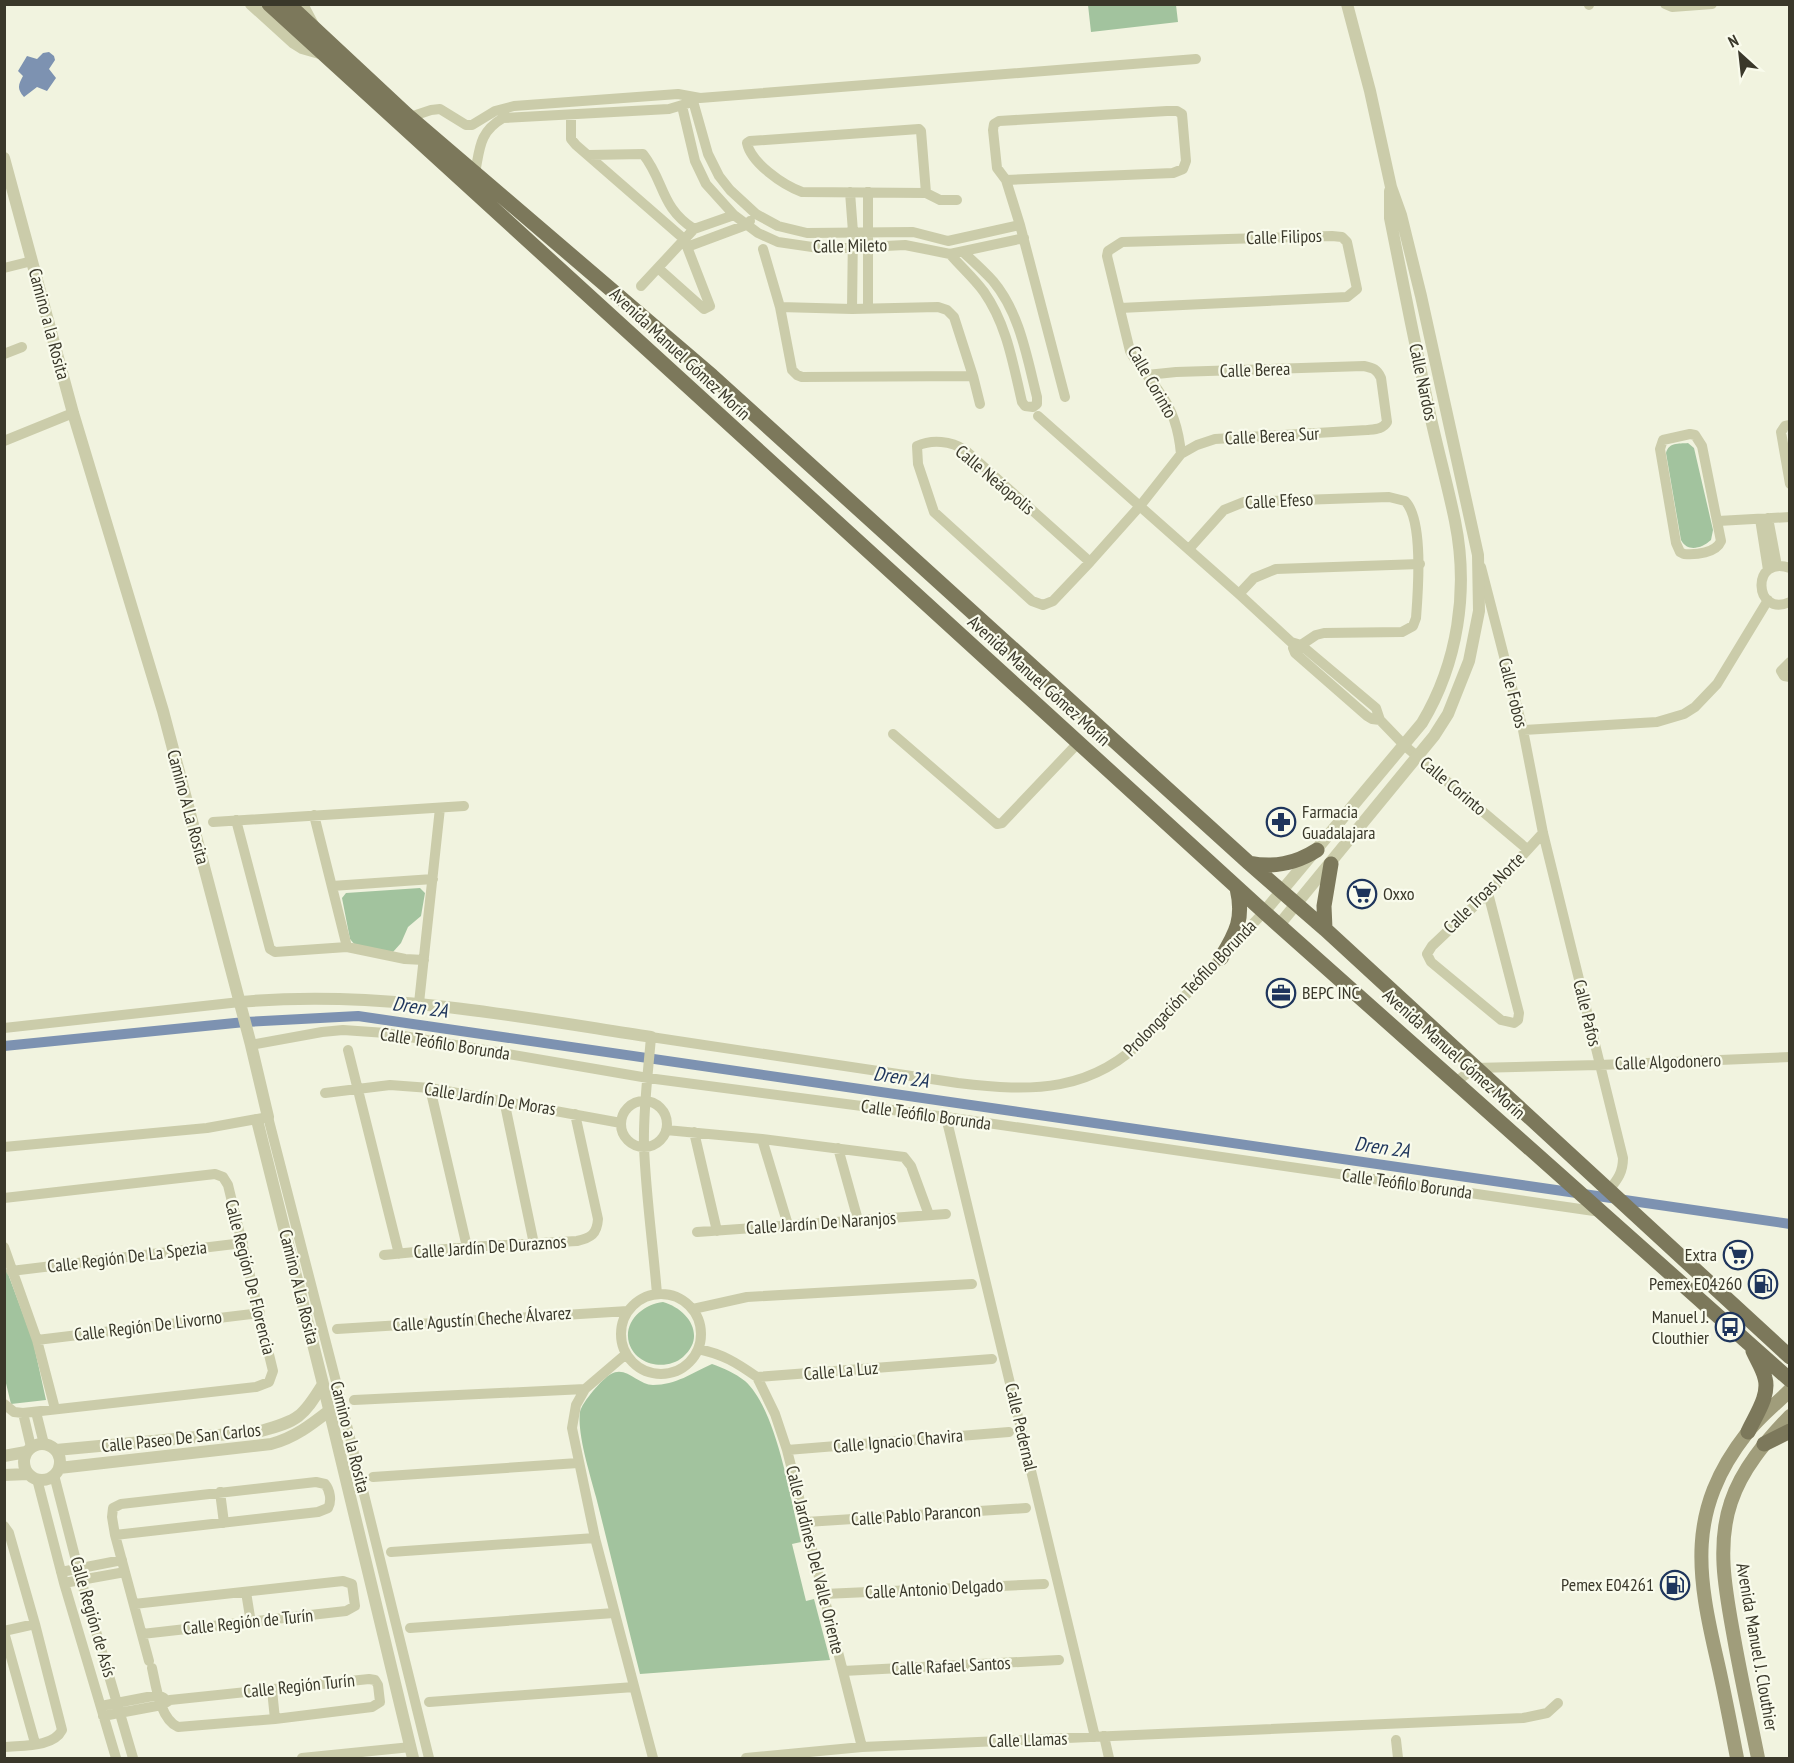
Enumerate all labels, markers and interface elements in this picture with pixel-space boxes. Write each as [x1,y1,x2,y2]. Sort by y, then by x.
north arrow [1710,24,1770,84]
text: N [1725,30,1742,52]
street label: Calle Filipos [1246,224,1322,249]
street label: Calle Mileto [813,233,888,258]
street label: Camino a la Rosita [24,266,75,382]
street label: Avenida Manuel Gómez Morín [605,282,756,425]
street label: Calle Corinto [1123,341,1182,422]
street label: Calle Nardos [1404,341,1443,423]
street label: Calle Berea [1219,357,1291,382]
street label: Calle Berea Sur [1224,422,1320,449]
street label: Calle Neáopolis [951,440,1040,520]
street label: Calle Efeso [1244,487,1314,514]
street label: Avenida Manuel Gómez Morín [963,610,1116,751]
street label: Calle Fobos [1494,655,1533,730]
street label: Camino A La Rosita [162,747,215,867]
street label: Calle Corinto [1415,751,1491,820]
place label: Farmacia Guadalajara [1302,800,1375,844]
pharmacy icon: Farmacia Guadalajara [1265,806,1297,838]
street label: Calle Troas Norte [1438,847,1529,938]
supermarket icon: Oxxo [1346,878,1378,910]
place label: Oxxo [1383,882,1415,905]
street label: Prolongación Teófilo Borunda [1118,914,1261,1061]
office icon: BEPC INC [1265,977,1297,1009]
street label: Calle Pafos [1568,977,1607,1049]
place label: BEPC INC [1302,981,1360,1004]
street label: Avenida Manuel Gómez Morín [1378,983,1531,1124]
water label: Dren 2A [391,990,450,1024]
street label: Calle Teófilo Borunda [378,1022,512,1065]
street label: Calle Algodonero [1614,1048,1722,1075]
water label: Dren 2A [872,1060,931,1094]
street label: Calle Jardín De Moras [423,1077,558,1120]
street label: Calle Teófilo Borunda [860,1094,993,1135]
water label: Dren 2A [1353,1130,1412,1164]
street label: Calle Teófilo Borunda [1341,1163,1474,1204]
street label: Calle Región De Florencia [220,1197,281,1357]
street label: Calle Jardín De Naranjos [745,1206,897,1239]
street label: Camino A La Rosita [274,1227,325,1347]
street label: Calle Jardín De Duraznos [413,1230,567,1263]
street label: Calle Región De La Spezia [46,1235,208,1278]
supermarket icon: Extra [1722,1239,1754,1271]
place label: Extra [1685,1243,1717,1266]
fuel station icon: Pemex E04260 [1747,1268,1779,1300]
place label: Pemex E04260 [1649,1272,1742,1295]
street label: Calle Agustín Cheche Álvarez [392,1301,572,1336]
street label: Calle Región De Livorno [73,1305,223,1346]
place label: Manuel J. Clouthier [1652,1305,1709,1349]
bus stop icon: Manuel J. Clouthier [1714,1311,1746,1343]
street label: Calle La Luz [803,1356,879,1385]
street label: Camino a la Rosita [325,1379,375,1495]
street label: Calle Pedernal [1000,1381,1043,1474]
street label: Calle Paseo De San Carlos [100,1418,262,1457]
street label: Calle Ignacio Chavira [832,1423,964,1458]
street label: Calle Jardines Del Valle Oriente [781,1463,850,1657]
street label: Calle Pablo Parancon [850,1498,982,1531]
street label: Calle Región de Asís [65,1554,122,1680]
street label: Avenida Manuel J. Clouthier [1731,1561,1784,1733]
fuel station icon: Pemex E04261 [1659,1569,1691,1601]
street label: Calle Antonio Delgado [864,1573,1004,1604]
place label: Pemex E04261 [1561,1573,1654,1596]
street label: Calle Región de Turín [182,1603,314,1640]
street label: Calle Rafael Santos [891,1651,1011,1680]
street label: Calle Región Turín [242,1668,356,1703]
street label: Calle Llamas [988,1727,1068,1752]

